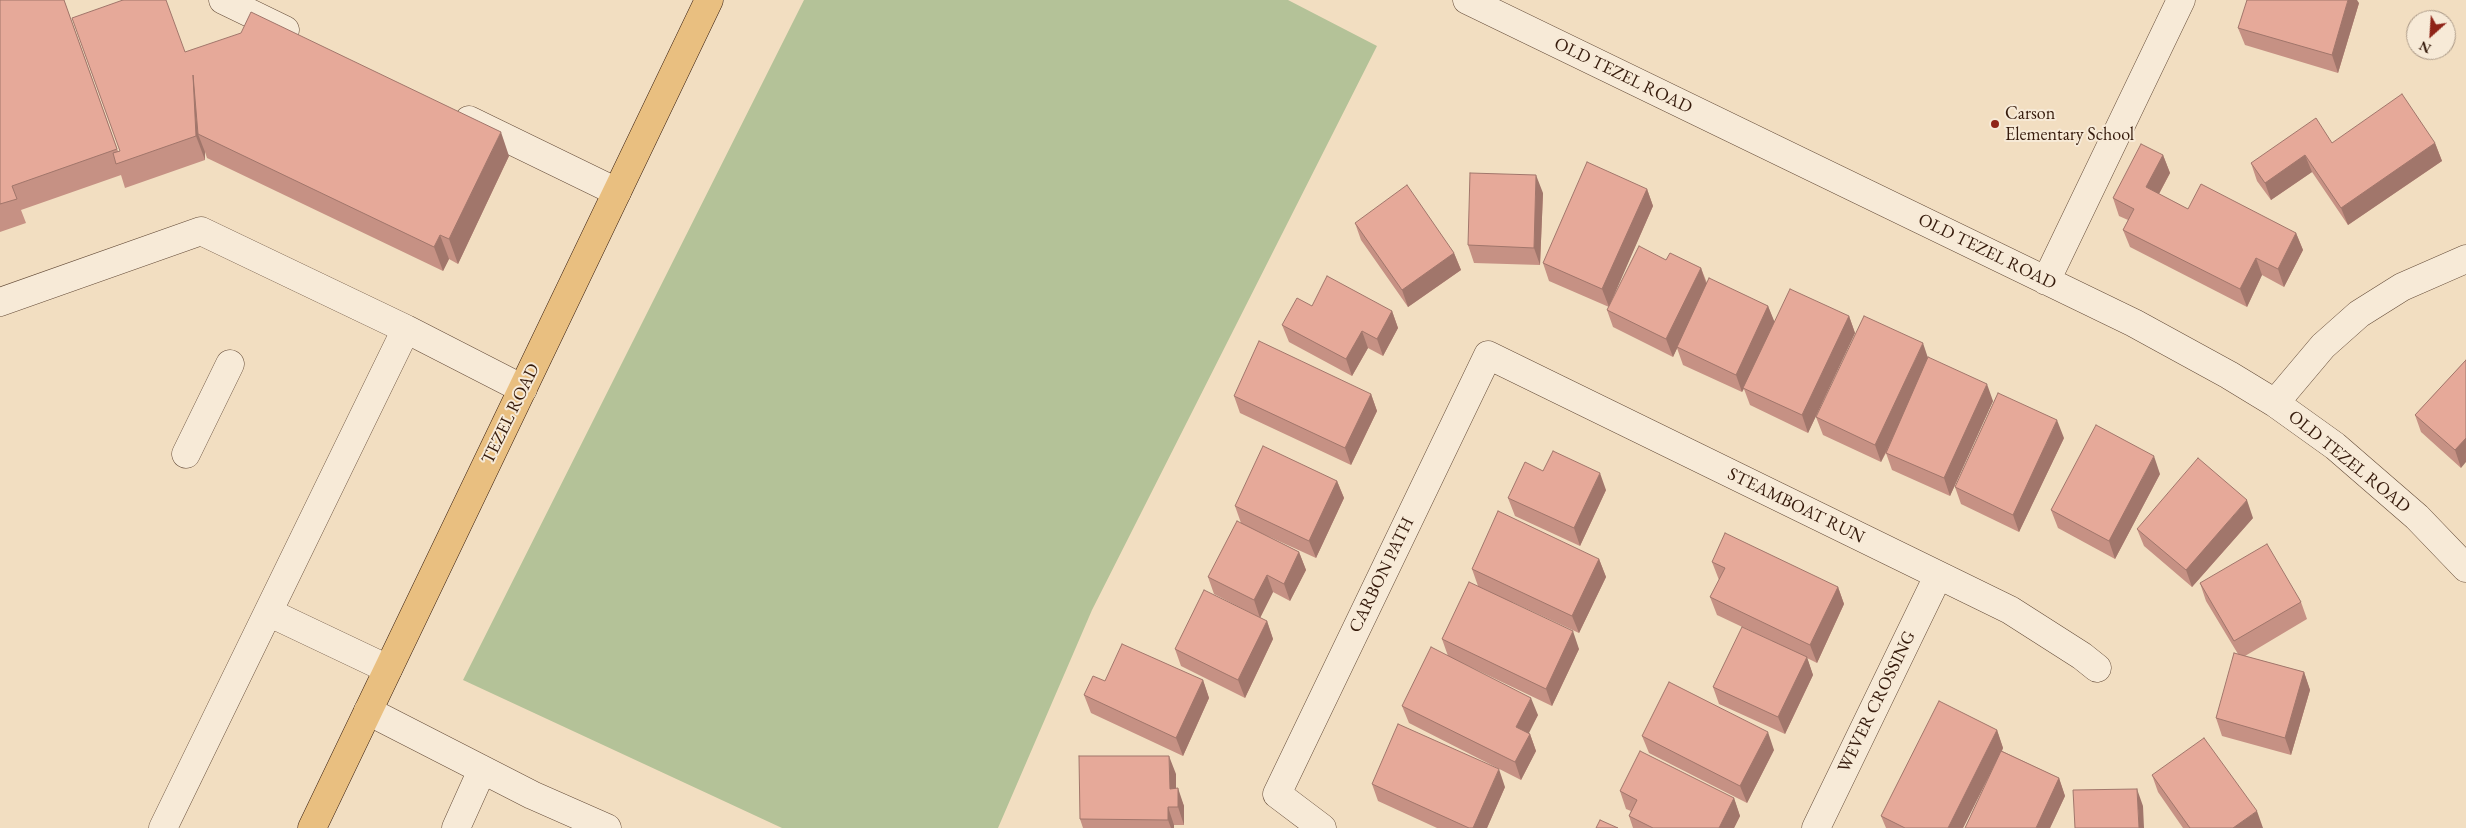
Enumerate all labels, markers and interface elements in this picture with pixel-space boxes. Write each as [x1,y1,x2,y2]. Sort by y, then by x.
north arrow [2406,10,2456,60]
street label: OLD TEZEL ROAD [1550,33,1696,119]
text: N [2416,37,2434,58]
place label: Carson Elementary School [2005,103,2134,146]
marker: Carson Elementary School [1989,118,2001,130]
street label: OLD TEZEL ROAD [1914,209,2060,295]
street label: TEZEL ROAD [477,360,545,468]
street label: OLD TEZEL ROAD [2284,406,2414,518]
street label: STEAMBOAT RUN [1724,463,1868,549]
street label: CARBON PATH [1345,514,1419,636]
street label: WEVER CROSSING [1833,628,1921,776]

